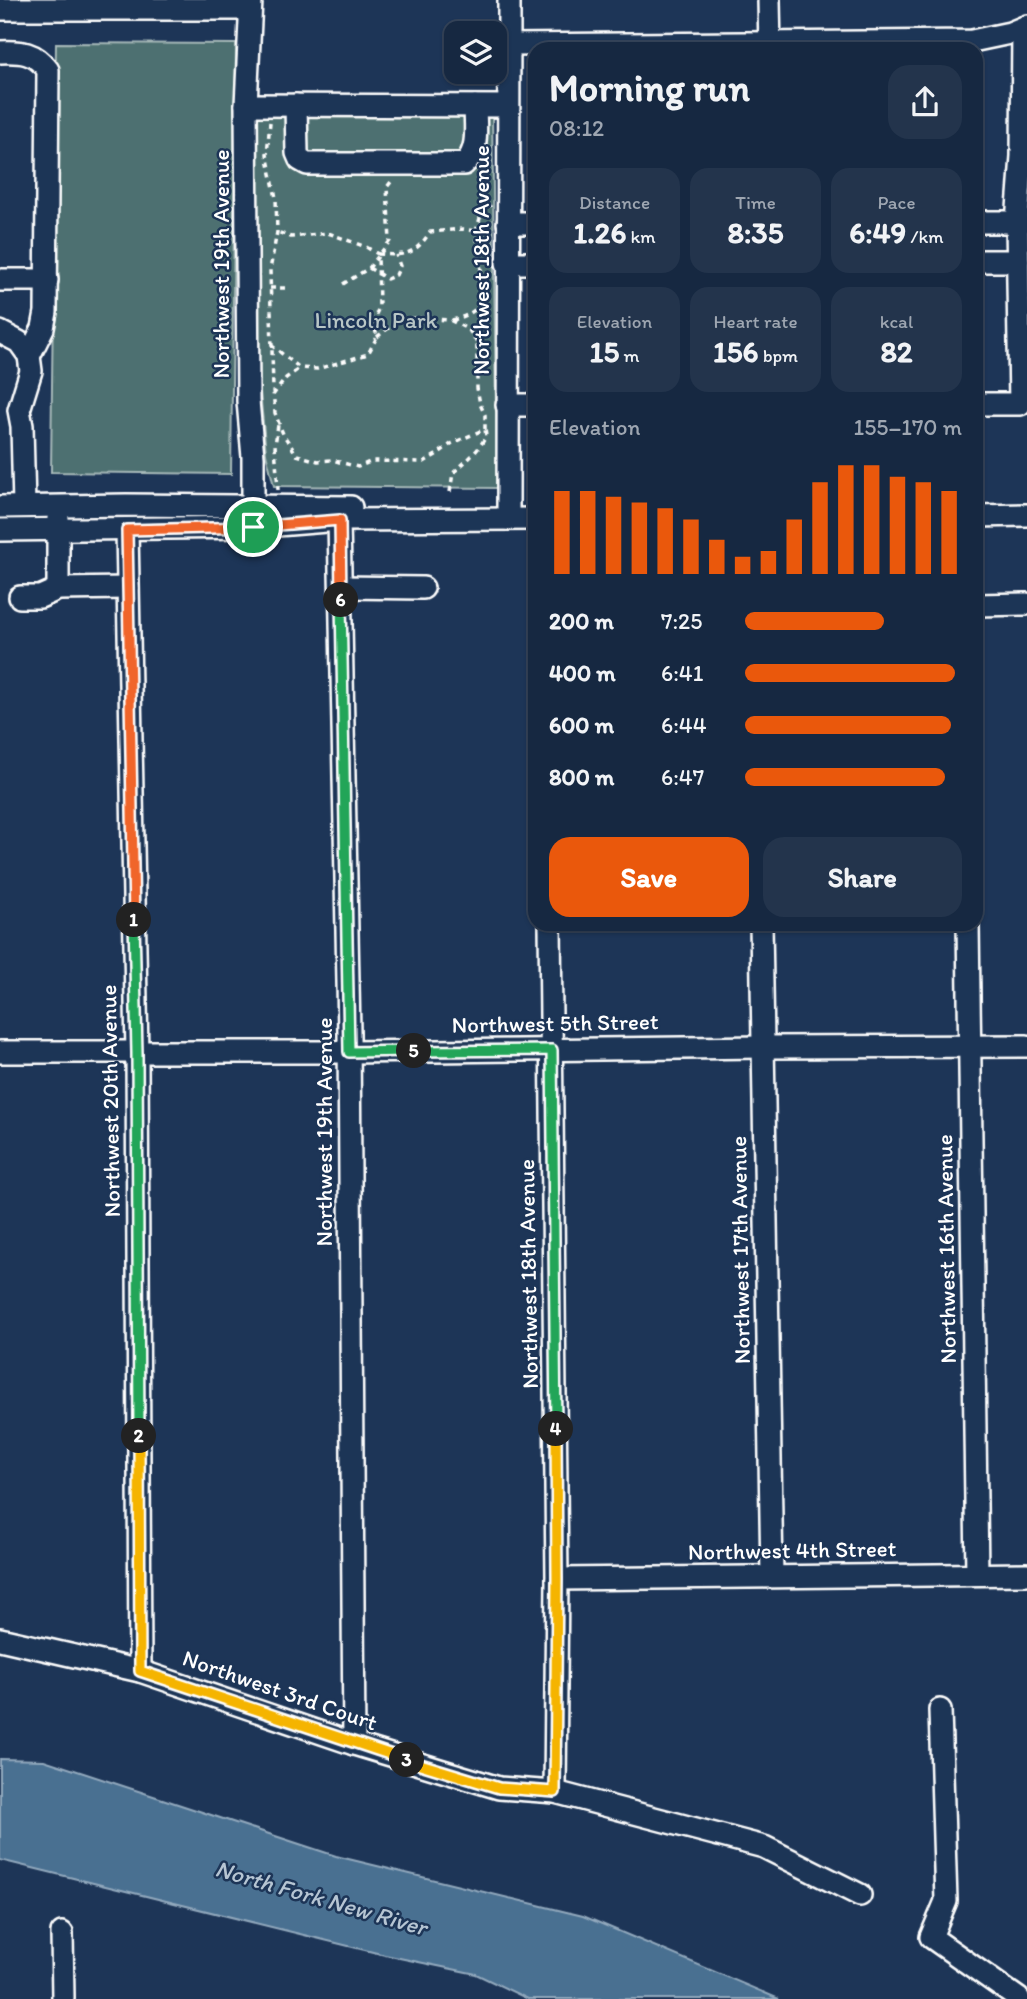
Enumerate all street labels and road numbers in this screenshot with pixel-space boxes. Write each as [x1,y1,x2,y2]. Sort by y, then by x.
street label: Northwest 18th Avenue [467,145,495,375]
street label: Northwest 19th Avenue [207,149,235,379]
street label: Northwest 20th Avenue [94,984,126,1218]
street label: Northwest 5th Street [451,1007,659,1039]
street label: Northwest 19th Avenue [310,1017,338,1247]
street label: Northwest 16th Avenue [930,1134,962,1364]
street label: Northwest 17th Avenue [724,1135,756,1365]
street label: Northwest 18th Avenue [512,1159,544,1389]
street label: Northwest 4th Street [688,1534,897,1566]
street label: Northwest 3rd Court [179,1644,381,1736]

